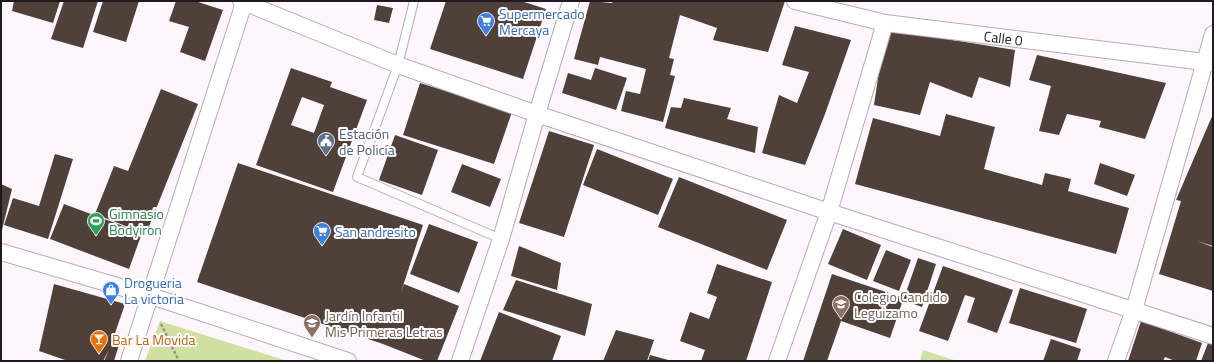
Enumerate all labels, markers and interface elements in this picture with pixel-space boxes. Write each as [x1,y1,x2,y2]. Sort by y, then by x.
place label: Supermercado Mercaya [499,3,585,40]
supermarket icon: Supermercado Mercaya [476,11,496,36]
street label: Calle 0 [983,25,1024,50]
place label: Estación de Policía [339,123,395,160]
public building icon: Estación de Policía [316,131,336,156]
place label: Gimnasio Bodyiron [109,203,164,240]
sports icon: Gimnasio Bodyiron [86,211,106,236]
supermarket icon: San andresito [312,221,332,246]
place label: San andresito [335,221,416,242]
place label: Drogueria La victoria [124,272,184,309]
shop icon: Drogueria La victoria [101,280,121,305]
place label: Colegio Candido Leguizamo [854,286,947,323]
school or university icon: Colegio Candido Leguizamo [831,294,851,319]
place label: Jardín Infantil Mis Primeras Letras [325,305,443,342]
school or university icon: Jardín Infantil Mis Primeras Letras [302,313,322,338]
bar icon: Bar La Movida [89,329,109,354]
place label: Bar La Movida [112,329,196,350]

